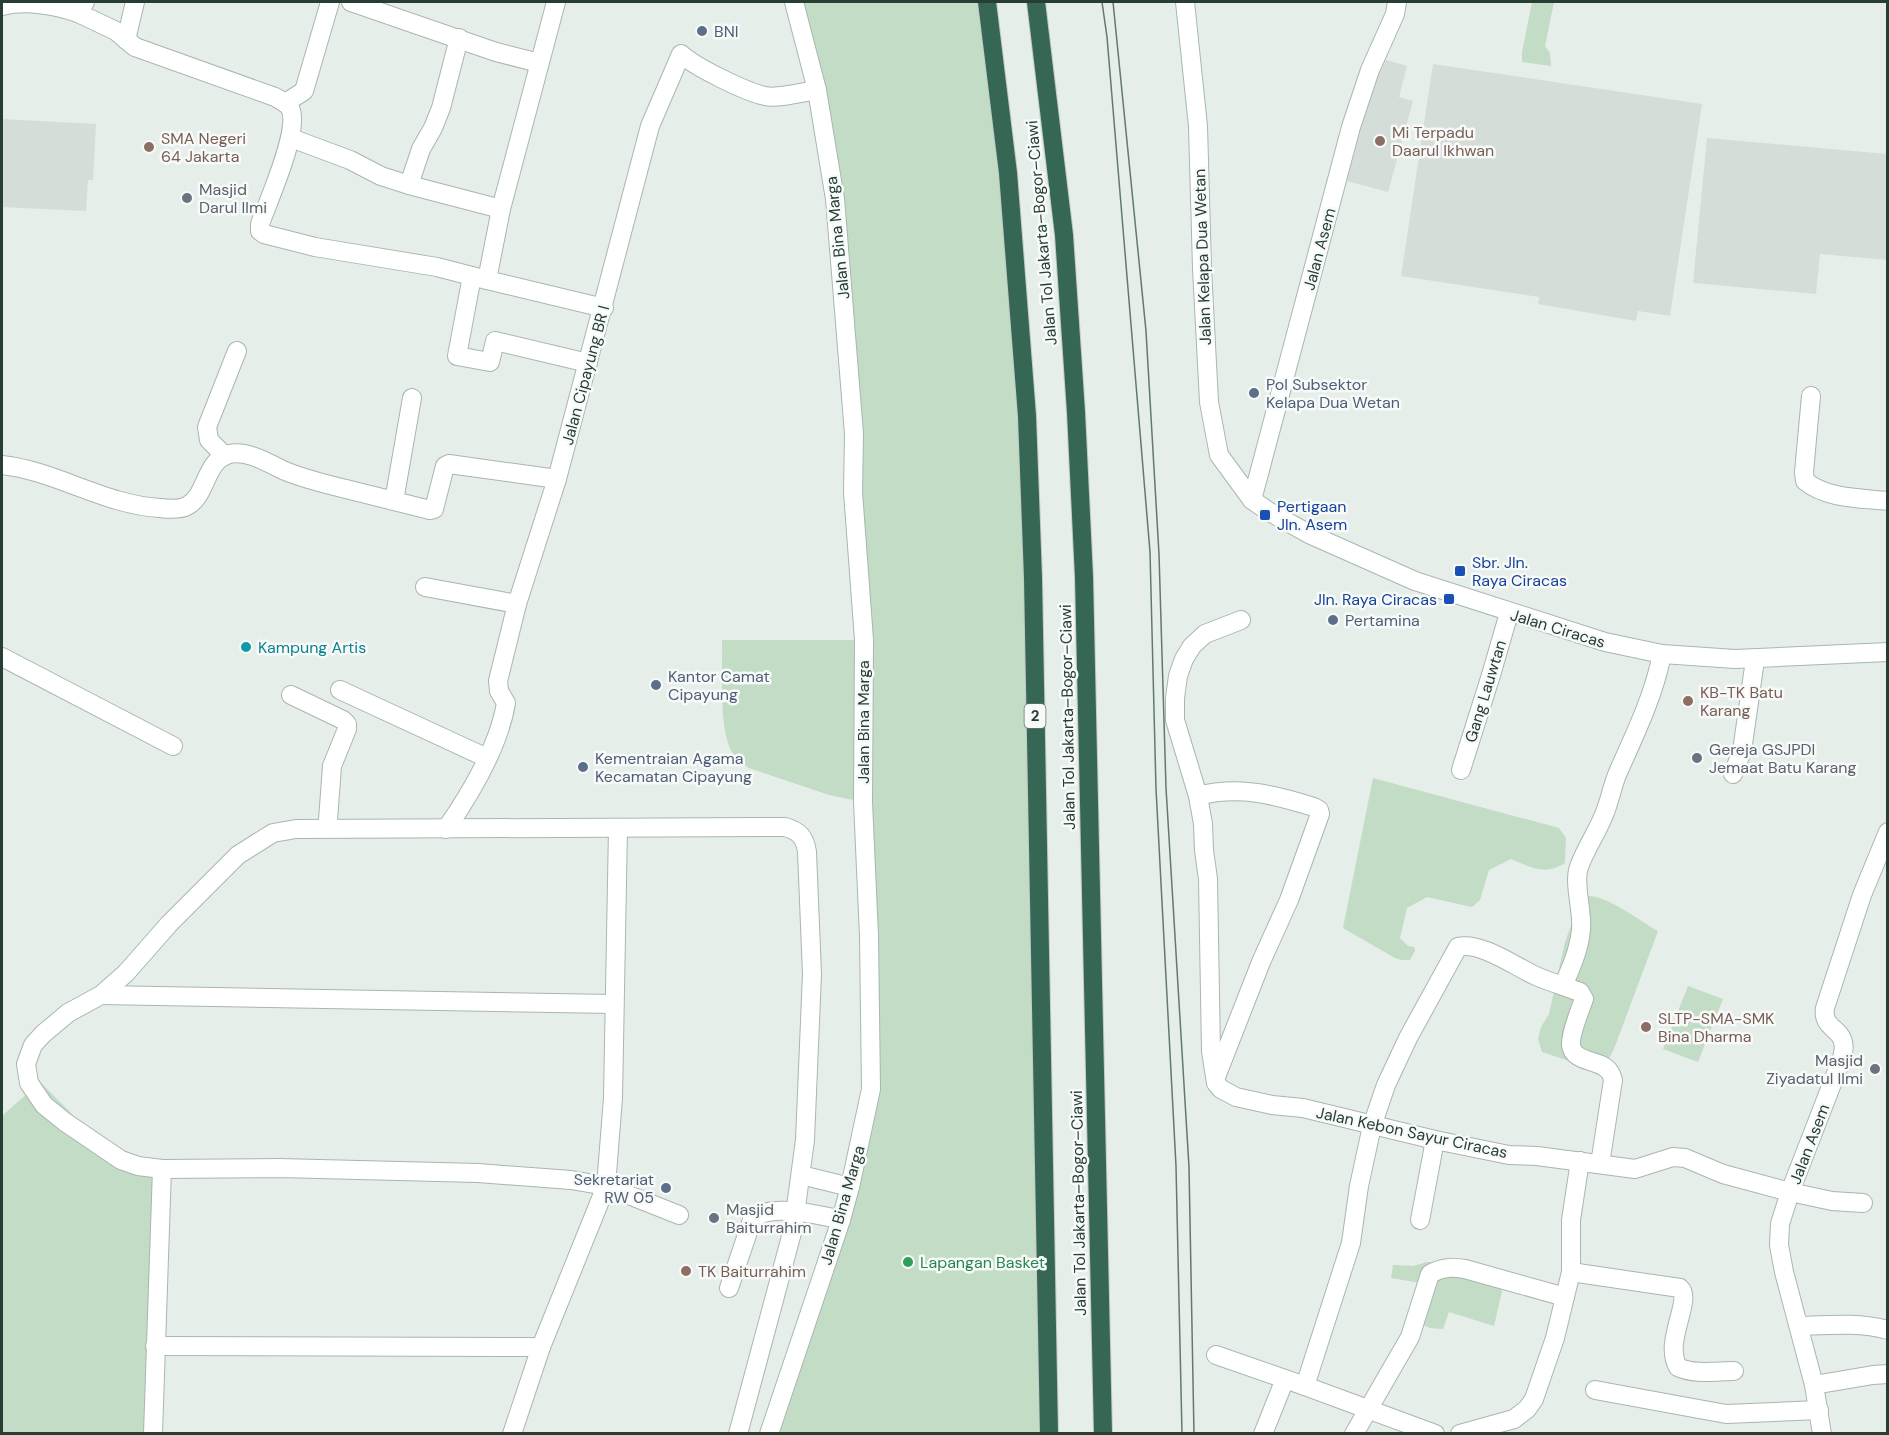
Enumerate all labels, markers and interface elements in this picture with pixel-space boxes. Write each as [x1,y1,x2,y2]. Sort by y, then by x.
place label: BNI [714,21,738,42]
marker: BNI [695,24,709,38]
street label: Jalan Tol Jakarta–Bogor–Ciawi [1021,120,1062,346]
place label: Mi Terpadu Daarul Ikhwan [1392,122,1494,161]
place label: SMA Negeri 64 Jakarta [161,128,246,167]
marker: Mi Terpadu Daarul Ikhwan [1373,134,1387,148]
marker: SMA Negeri 64 Jakarta [142,140,156,154]
street label: Jalan Kelapa Dua Wetan [1189,168,1216,345]
street label: Jalan Bina Marga [821,175,854,301]
place label: Masjid Darul Ilmi [199,179,267,218]
marker: Masjid Darul Ilmi [180,191,194,205]
street label: Jalan Asem [1298,206,1341,293]
street label: Jalan Cipayung BR I [557,303,614,447]
place label: Pol Subsektor Kelapa Dua Wetan [1266,374,1400,413]
marker: Pol Subsektor Kelapa Dua Wetan [1247,386,1261,400]
place label: Pertigaan Jln. Asem [1277,496,1347,535]
marker: Pertigaan Jln. Asem [1258,508,1272,522]
place label: Sbr. Jln. Raya Ciracas [1472,552,1567,591]
marker: Sbr. Jln. Raya Ciracas [1453,564,1467,578]
place label: Jln. Raya Ciracas [1314,589,1437,610]
marker: Jln. Raya Ciracas [1442,592,1456,606]
street label: Jalan Tol Jakarta–Bogor–Ciawi [1055,604,1080,830]
street label: Jalan Ciracas [1508,604,1608,653]
place label: Pertamina [1345,610,1420,631]
marker: Pertamina [1326,613,1340,627]
place label: Kampung Artis [258,637,366,658]
street label: Gang Lauwtan [1460,637,1511,745]
marker: Kampung Artis [239,640,253,654]
street label: Jalan Bina Marga [853,660,874,784]
place label: Kantor Camat Cipayung [668,666,770,705]
marker: Kantor Camat Cipayung [649,678,663,692]
place label: KB-TK Batu Karang [1700,682,1783,721]
marker: KB-TK Batu Karang [1681,694,1695,708]
road number: 2 [1024,704,1046,728]
place label: Gereja GSJPDI Jemaat Batu Karang [1709,739,1856,778]
place label: Kementraian Agama Kecamatan Cipayung [595,748,752,787]
marker: Gereja GSJPDI Jemaat Batu Karang [1690,751,1704,765]
marker: Kementraian Agama Kecamatan Cipayung [576,760,590,774]
place label: SLTP-SMA-SMK Bina Dharma [1658,1008,1774,1047]
marker: SLTP-SMA-SMK Bina Dharma [1639,1020,1653,1034]
place label: Masjid Ziyadatul Ilmi [1766,1050,1863,1089]
marker: Masjid Ziyadatul Ilmi [1868,1062,1882,1076]
street label: Jalan Tol Jakarta–Bogor–Ciawi [1066,1090,1091,1316]
street label: Jalan Asem [1785,1101,1834,1187]
street label: Jalan Kebon Sayur Ciracas [1314,1102,1509,1163]
street label: Jalan Bina Marga [815,1143,870,1267]
place label: Sekretariat RW 05 [574,1169,654,1208]
marker: Sekretariat RW 05 [659,1181,673,1195]
place label: Masjid Baiturrahim [726,1199,811,1238]
marker: Masjid Baiturrahim [707,1211,721,1225]
place label: Lapangan Basket [920,1252,1045,1273]
marker: Lapangan Basket [901,1255,915,1269]
place label: TK Baiturrahim [698,1261,806,1282]
marker: TK Baiturrahim [679,1264,693,1278]

